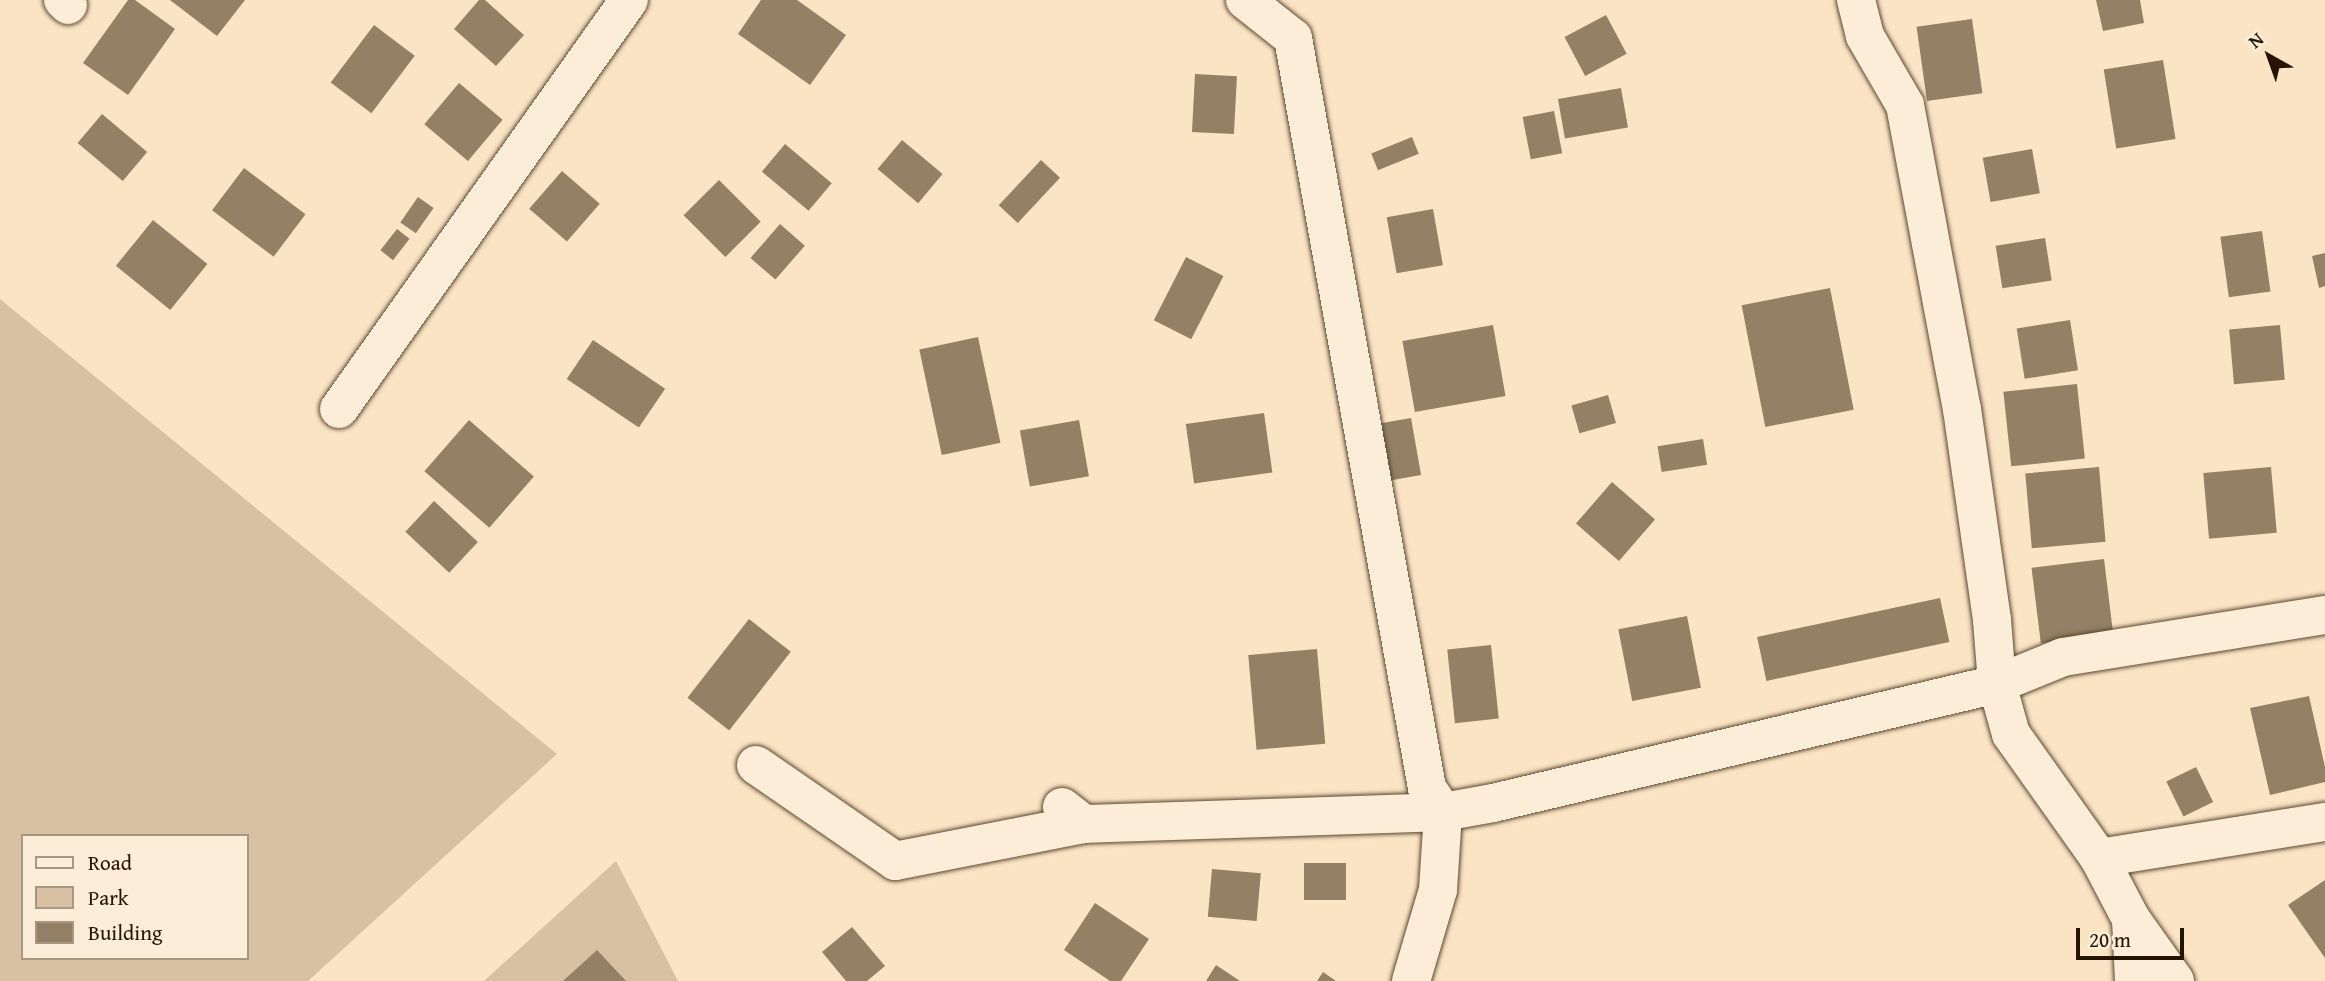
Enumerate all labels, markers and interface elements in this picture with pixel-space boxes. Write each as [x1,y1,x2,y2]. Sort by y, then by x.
north arrow [2234,21,2304,91]
text: N [2242,25,2269,55]
legend [21,834,248,960]
text: Road [88,847,132,878]
text: Park [88,882,129,913]
scale bar [2080,914,2188,958]
text: Building [88,917,162,948]
text: 20 m [2089,924,2131,955]

